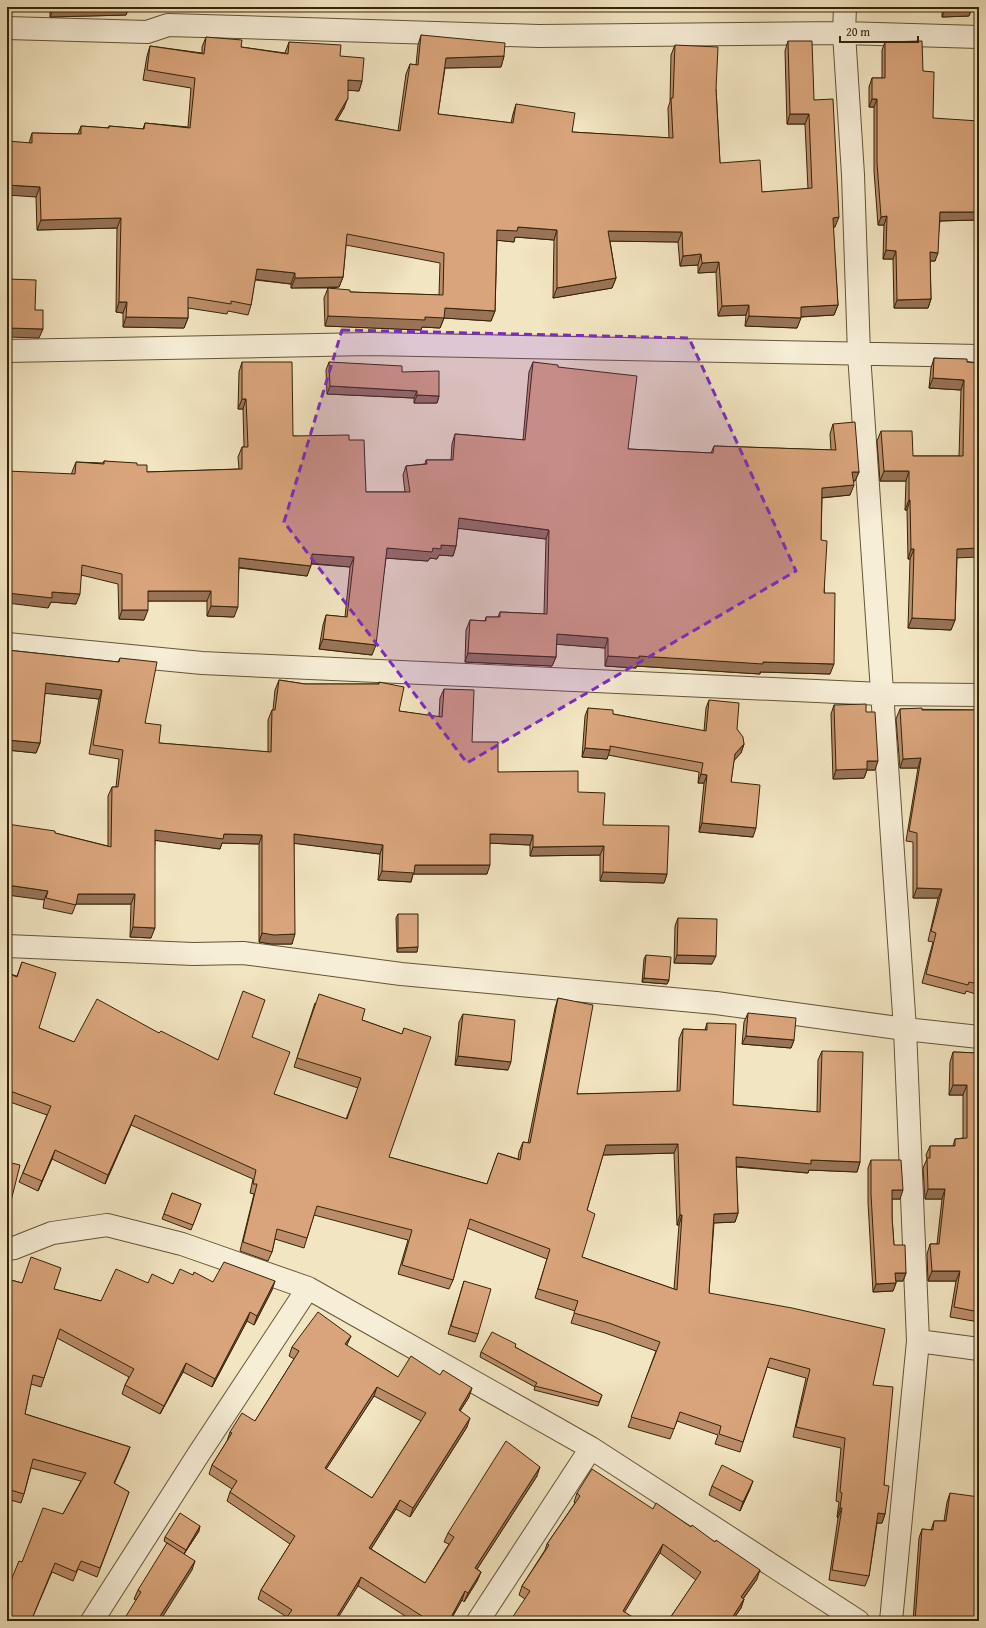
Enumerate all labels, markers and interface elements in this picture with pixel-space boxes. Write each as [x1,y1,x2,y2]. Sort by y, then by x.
scale bar [840,18,918,44]
text: 20 m [846,23,870,40]

